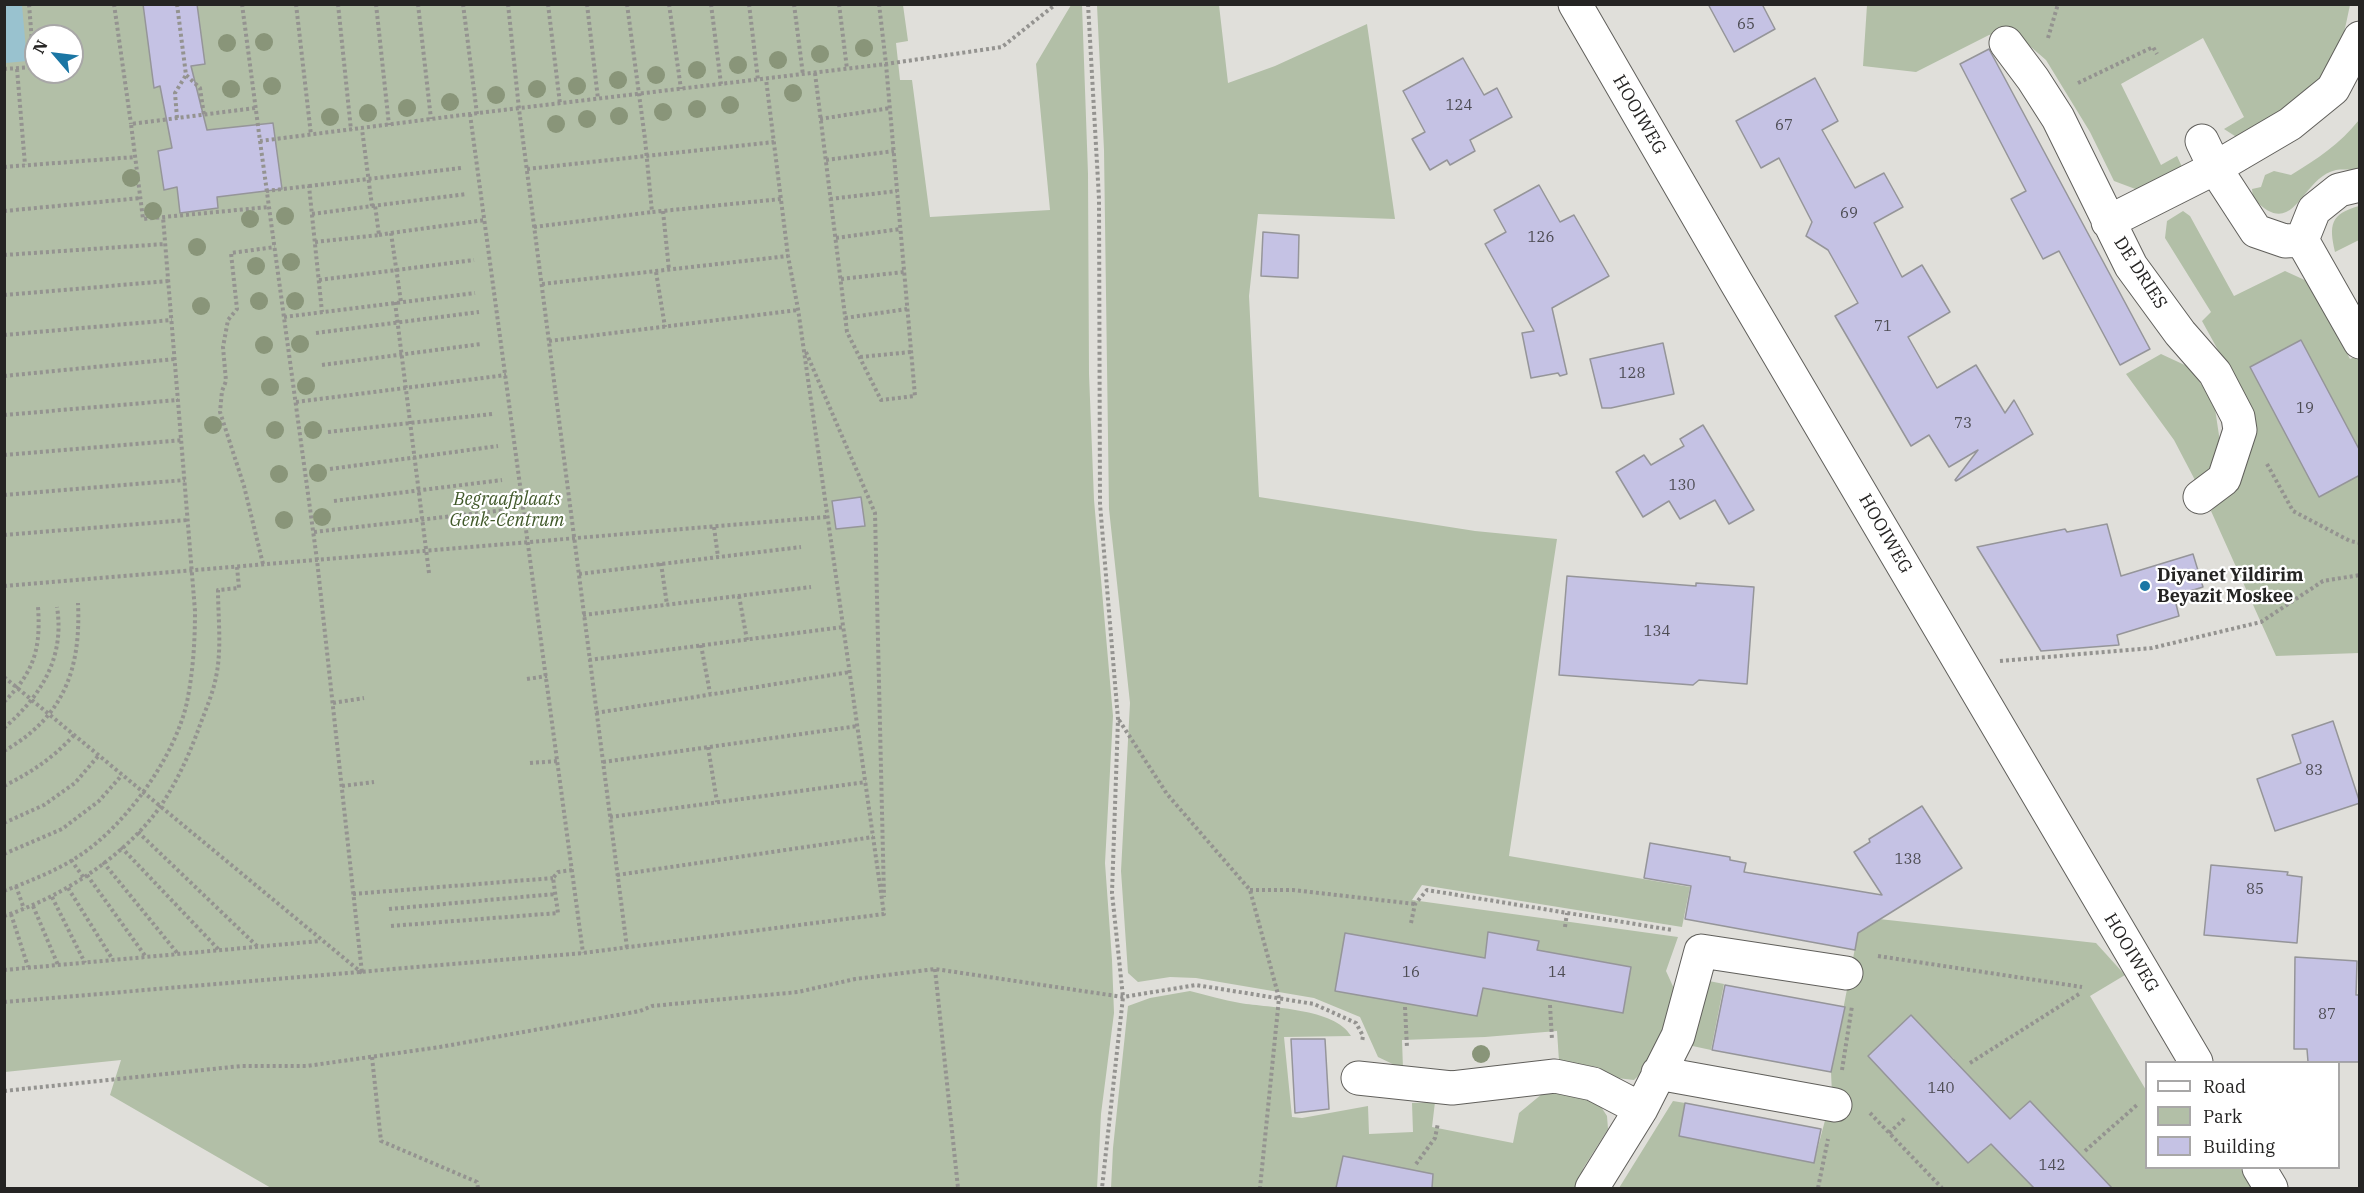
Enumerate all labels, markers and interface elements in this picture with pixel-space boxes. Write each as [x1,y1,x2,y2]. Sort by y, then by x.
house number: 65 [1737,16,1755,34]
north arrow [24,24,84,84]
text: N [28,36,52,57]
street label: HOOIWEG [1608,71,1670,159]
house number: 124 [1446,97,1472,115]
house number: 67 [1775,117,1793,135]
house number: 69 [1840,205,1858,223]
house number: 126 [1528,229,1554,247]
street label: DE DRIES [2109,233,2171,313]
house number: 71 [1874,318,1892,336]
house number: 128 [1619,365,1645,383]
house number: 19 [2296,400,2314,418]
house number: 73 [1954,415,1972,433]
house number: 130 [1669,477,1695,495]
park label: Begraafplaats Genk-Centrum [450,489,564,532]
street label: HOOIWEG [1854,490,1916,578]
place label: Diyanet Yildirim Beyazit Moskee [2157,565,2304,608]
marker: Diyanet Yildirim Beyazit Moskee [2138,579,2152,593]
house number: 134 [1644,623,1670,641]
house number: 83 [2305,762,2323,780]
house number: 138 [1895,851,1921,869]
house number: 85 [2246,881,2264,899]
street label: HOOIWEG [2099,910,2163,996]
house number: 16 [1402,964,1420,982]
house number: 14 [1548,964,1566,982]
house number: 87 [2318,1006,2336,1024]
legend [2145,1061,2340,1169]
text: Road [2203,1075,2246,1098]
house number: 140 [1928,1080,1954,1098]
text: Park [2203,1105,2242,1128]
text: Building [2203,1135,2275,1158]
house number: 142 [2039,1157,2065,1175]

